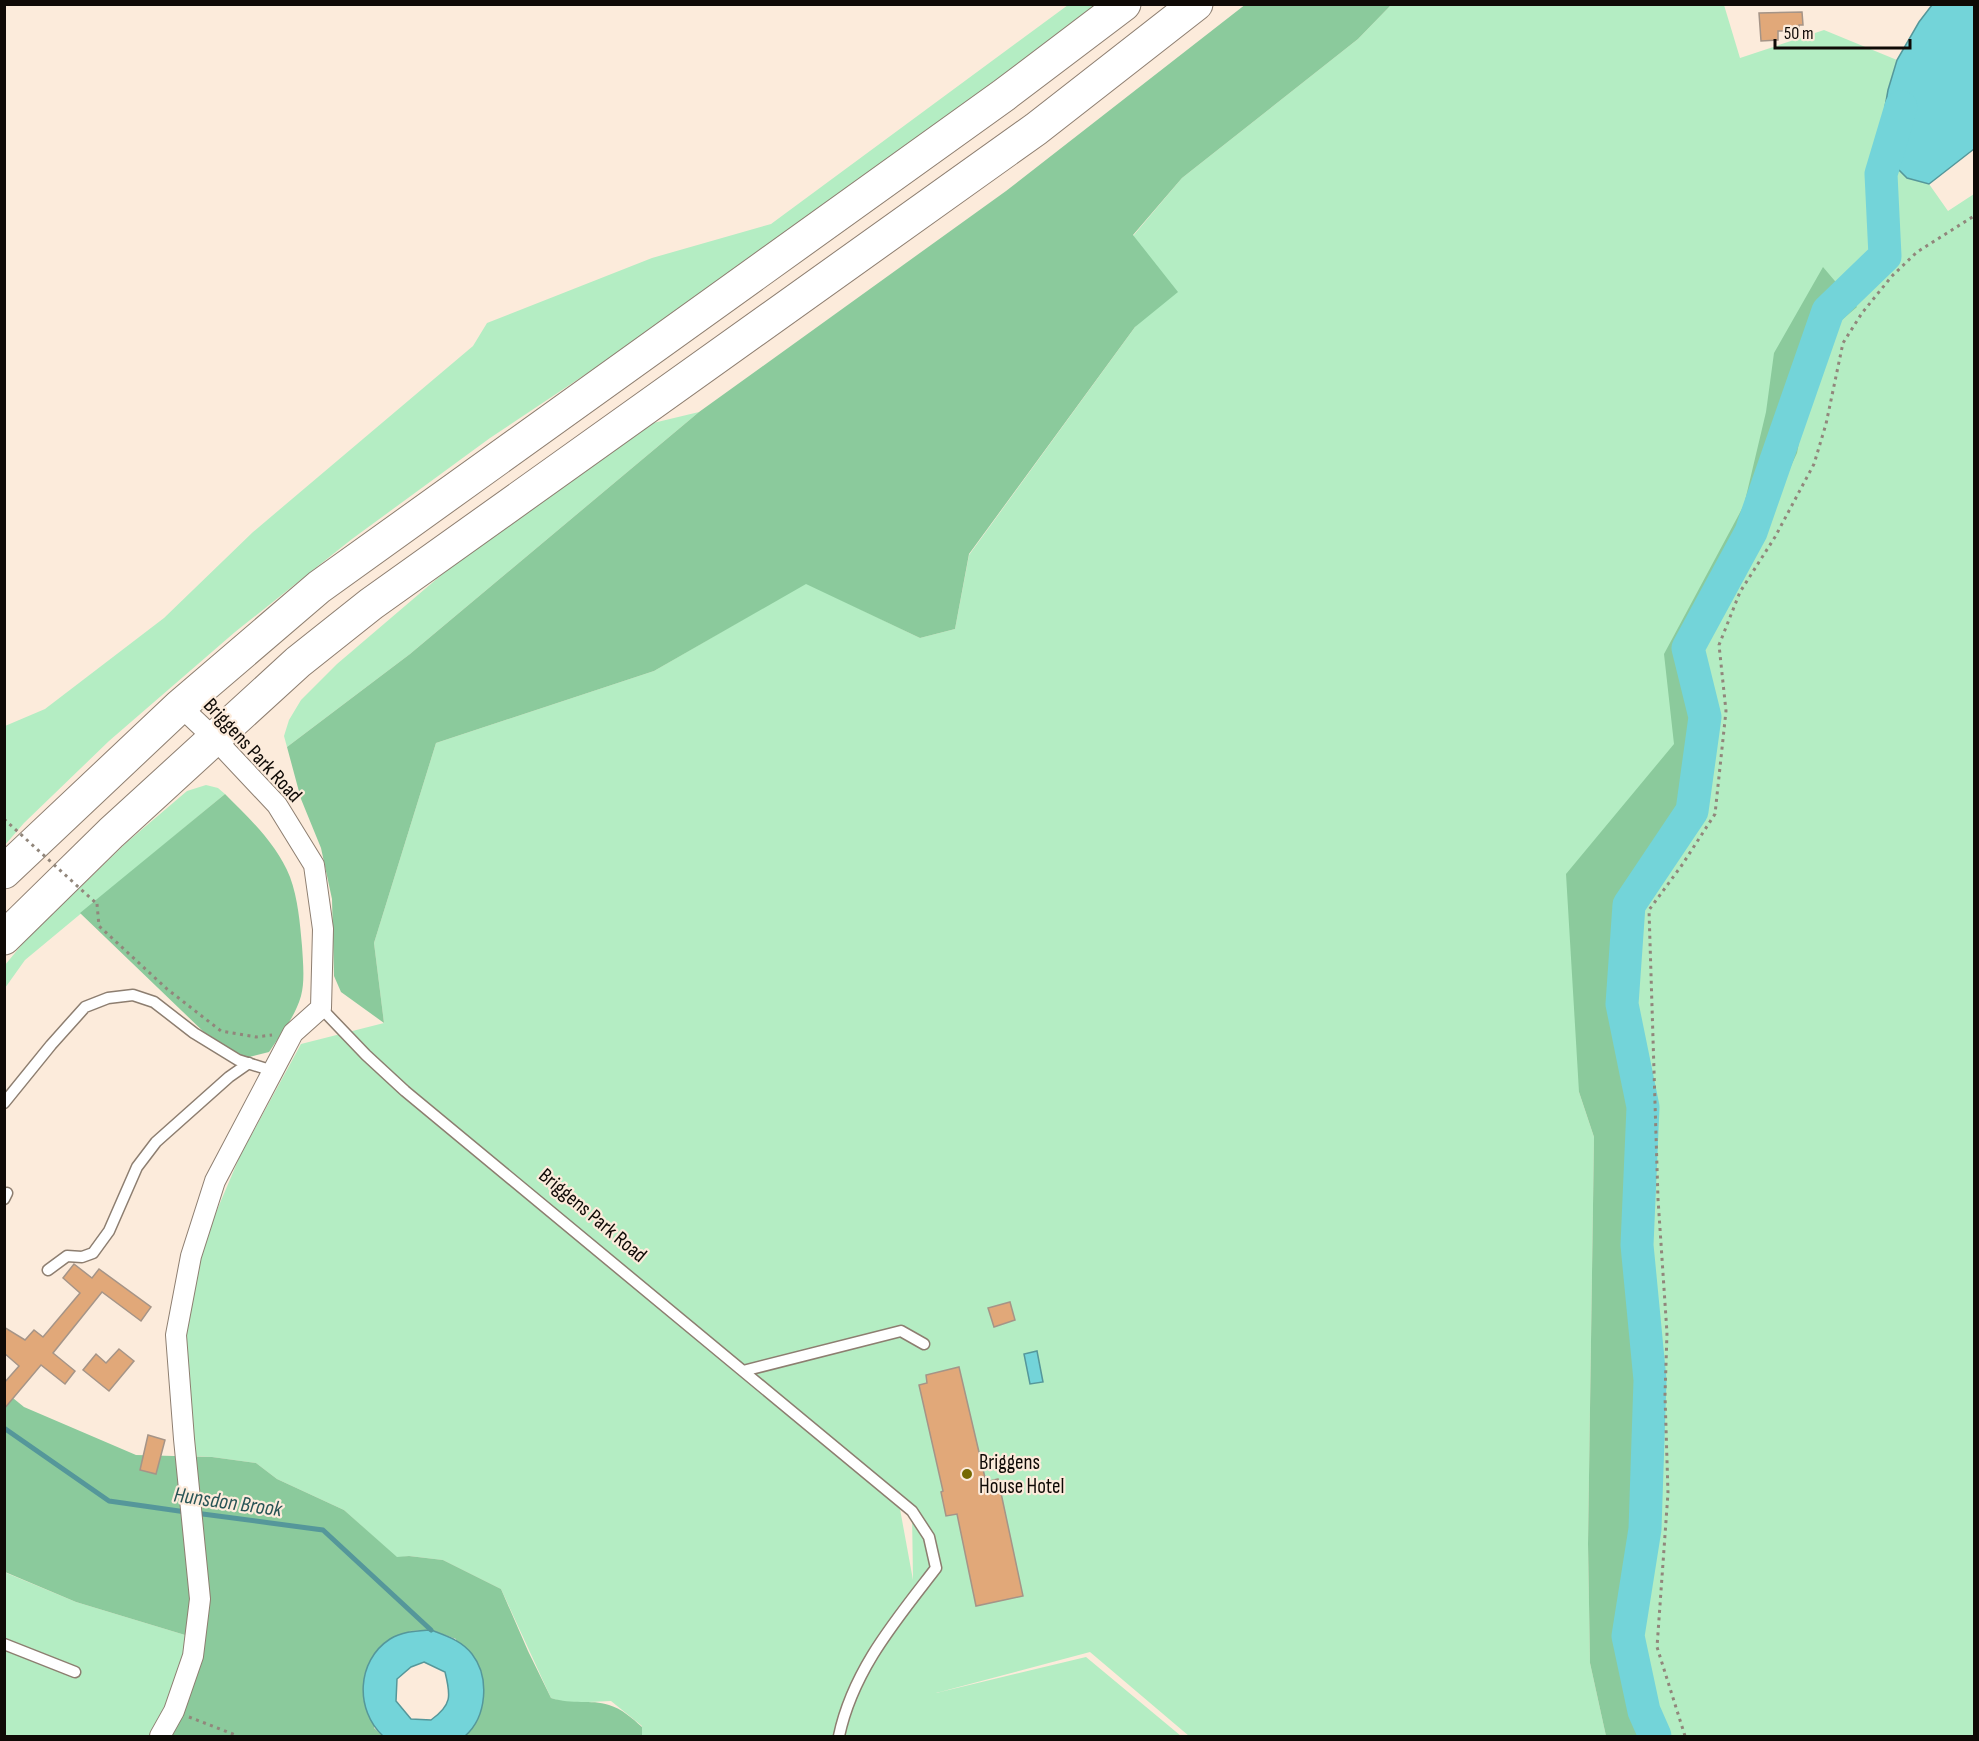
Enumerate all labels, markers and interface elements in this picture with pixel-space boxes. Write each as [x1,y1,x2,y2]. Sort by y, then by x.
scale bar [1775,12,1910,50]
text: 50 m [1784,23,1814,44]
street label: Briggens Park Road [198,693,307,808]
street label: Briggens Park Road [534,1163,652,1268]
place label: Briggens House Hotel [979,1450,1064,1499]
marker: Briggens House Hotel [960,1467,974,1481]
water label: Hunsdon Brook [172,1482,284,1524]

